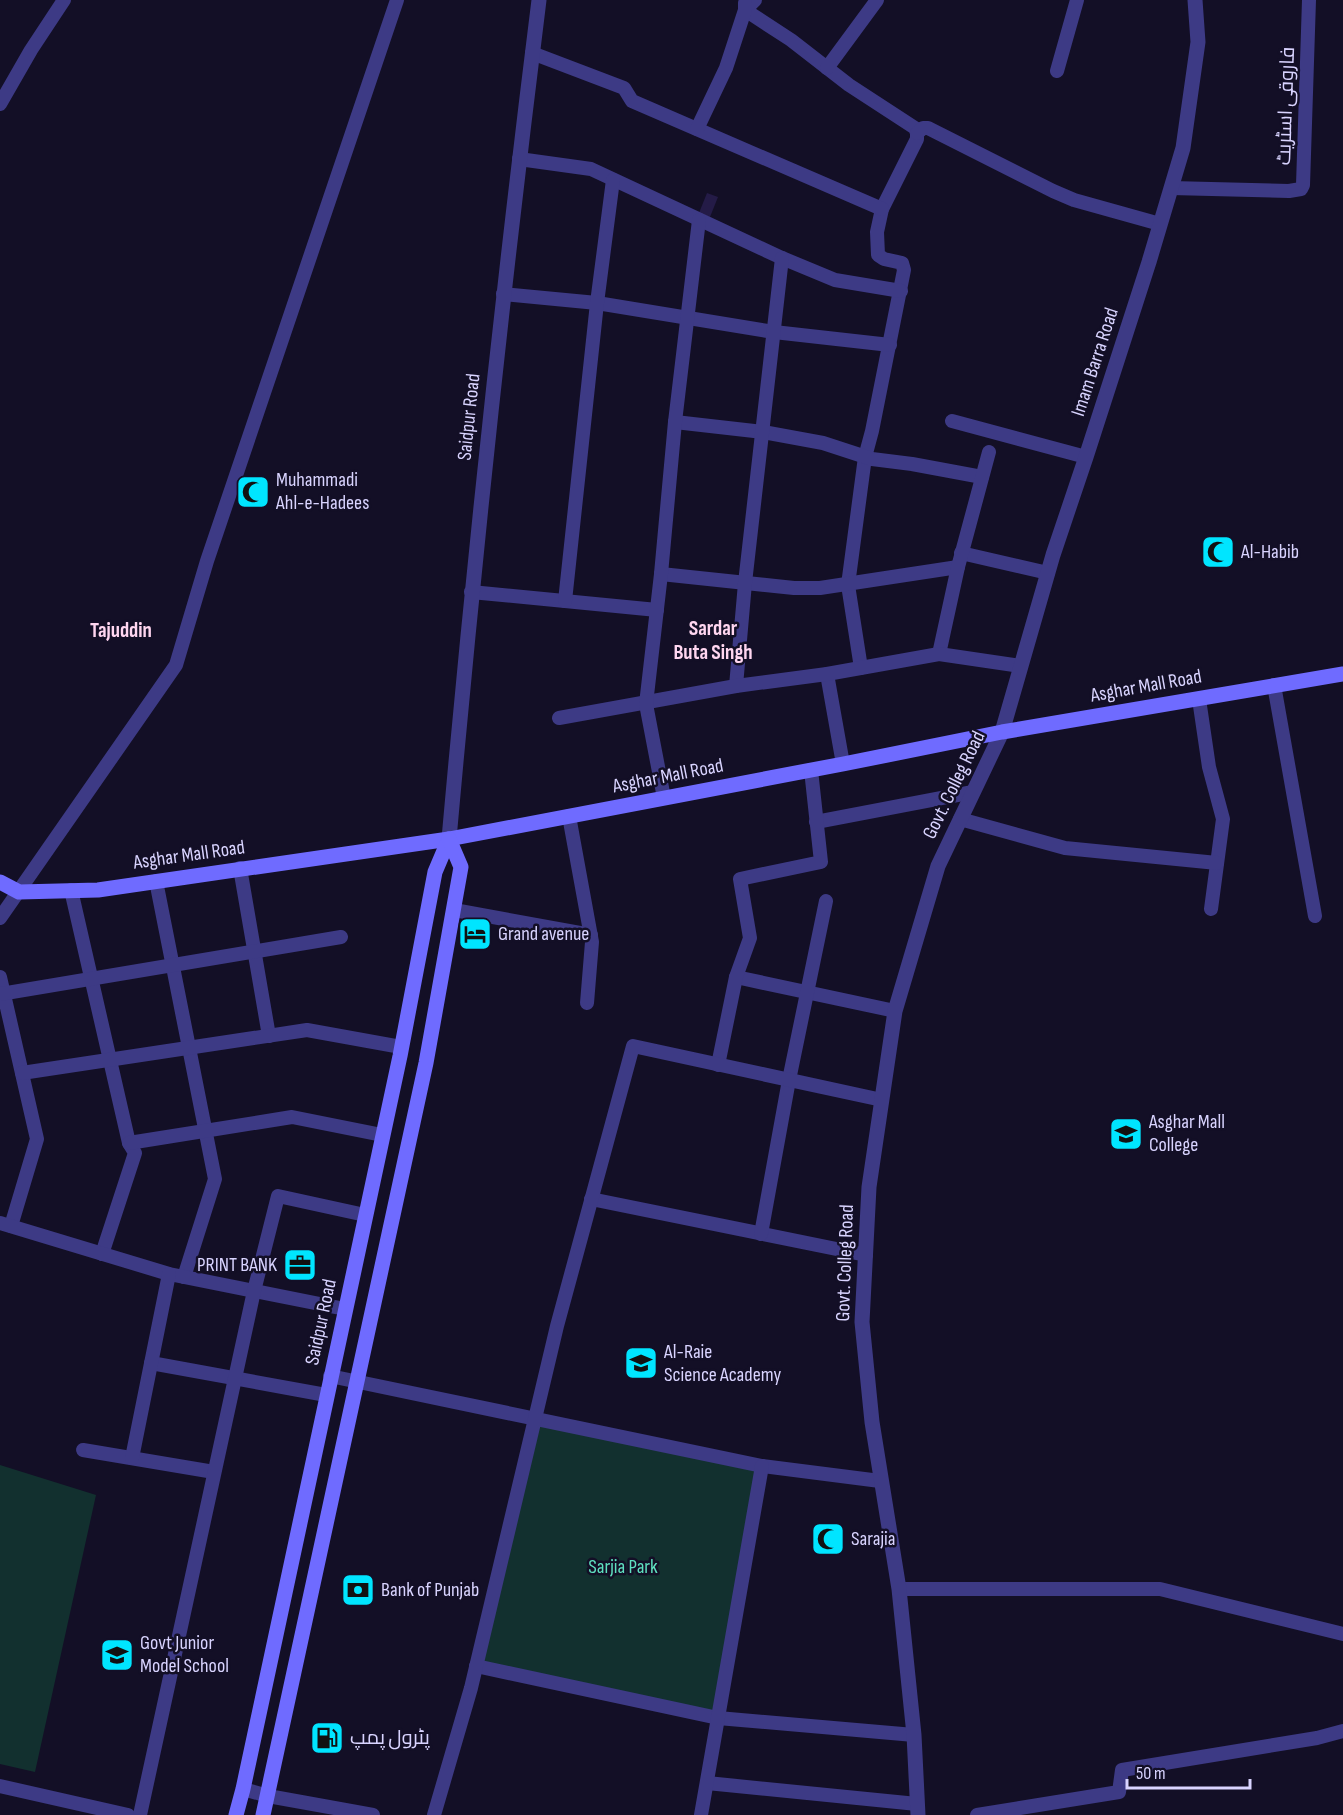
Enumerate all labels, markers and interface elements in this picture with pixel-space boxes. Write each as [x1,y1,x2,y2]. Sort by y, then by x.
street label: فاروقی اسٹریٹ [1272,46,1300,166]
street label: Imam Barra Road [1066,305,1124,419]
street label: Saidpur Road [453,372,485,462]
place label: Muhammadi Ahl-e-Hadees [275,468,369,515]
mosque icon: Muhammadi Ahl-e-Hadees [235,474,271,510]
mosque icon: Al-Habib [1200,534,1236,570]
place label: Al-Habib [1240,540,1299,564]
district label: Sardar Buta Singh [673,616,753,665]
district label: Tajuddin [90,618,152,643]
street label: Asghar Mall Road [1088,664,1203,708]
street label: Govt. Colleg Road [918,727,990,843]
street label: Asghar Mall Road [610,753,725,799]
street label: Asghar Mall Road [131,835,246,875]
hotel icon: Grand avenue [457,916,493,952]
place label: Grand avenue [498,922,589,946]
place label: Asghar Mall College [1148,1110,1225,1157]
school or university icon: Asghar Mall College [1108,1116,1144,1152]
street label: Govt. Colleg Road [831,1204,859,1322]
office icon: PRINT BANK [282,1247,318,1283]
place label: PRINT BANK [197,1253,277,1277]
street label: Saidpur Road [300,1277,342,1367]
place label: Al-Raie Science Academy [663,1340,781,1387]
school or university icon: Al-Raie Science Academy [623,1345,659,1381]
mosque icon: Sarajia [810,1521,846,1557]
place label: Sarajia [851,1527,895,1551]
park label: Sarjia Park [588,1555,658,1579]
bank icon: Bank of Punjab [340,1572,376,1608]
place label: Bank of Punjab [381,1578,479,1602]
place label: Govt Junior Model School [140,1631,229,1678]
school or university icon: Govt Junior Model School [99,1637,135,1673]
fuel station icon: پٹرول پمپ [309,1720,345,1756]
place label: پٹرول پمپ [350,1726,430,1750]
scale bar [1127,1752,1250,1790]
text: 50 m [1136,1763,1166,1784]

